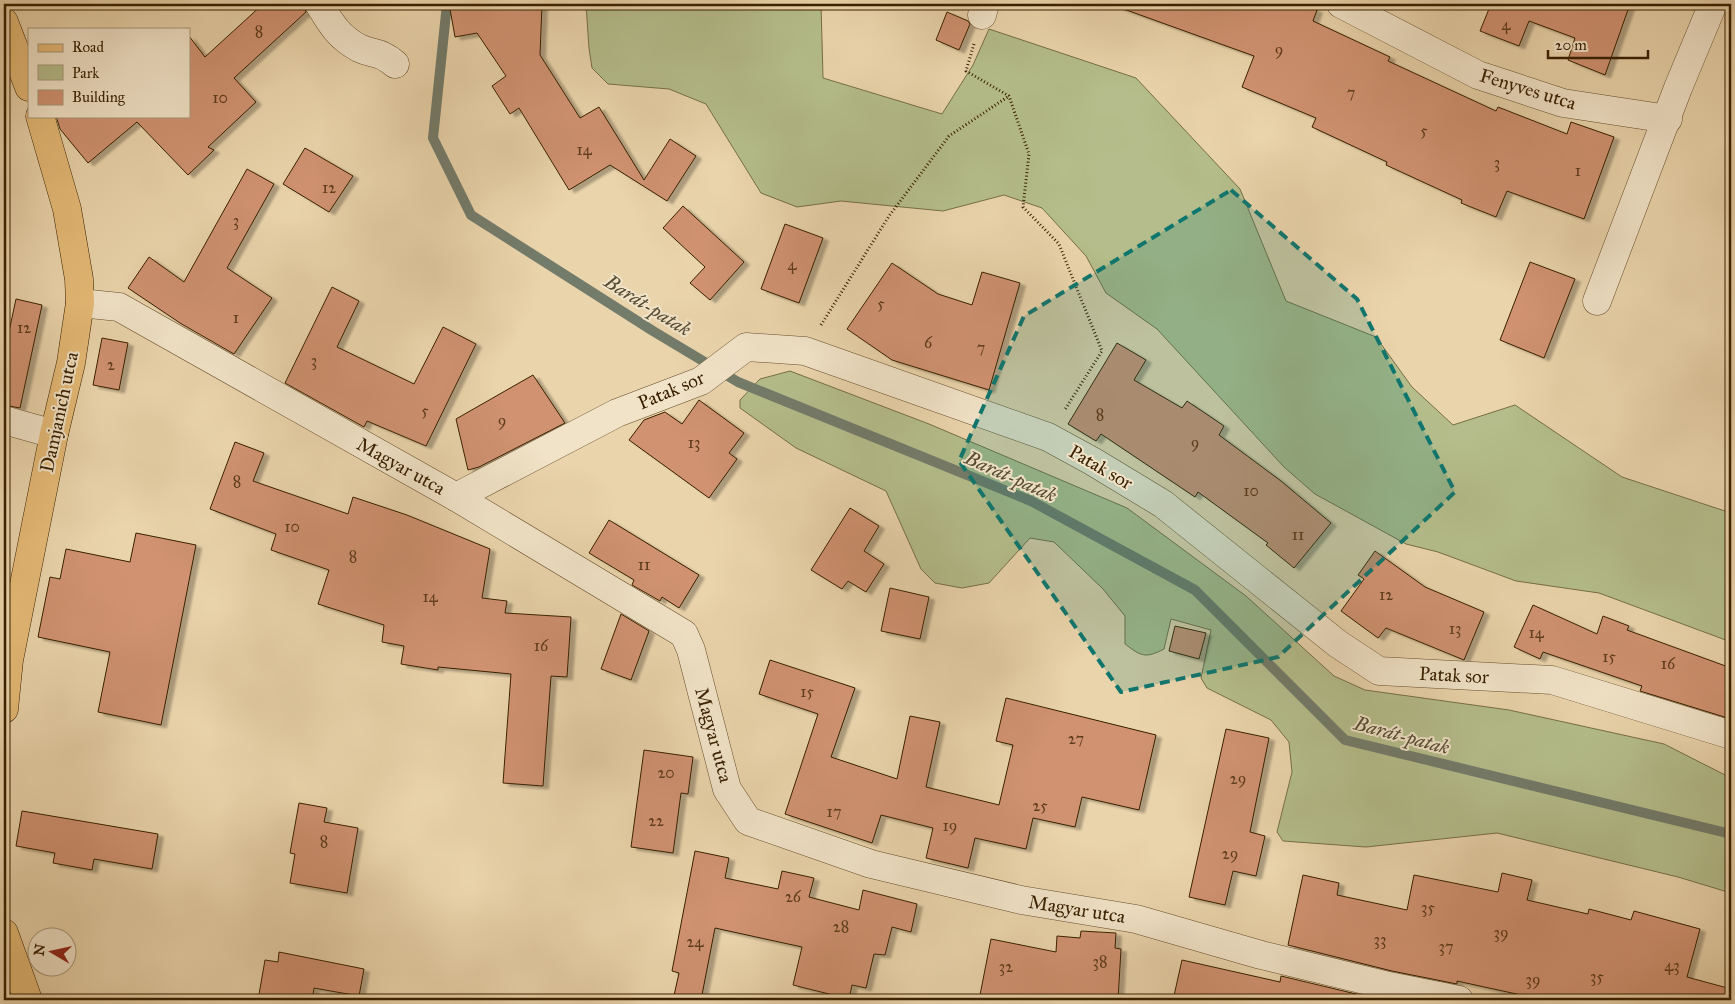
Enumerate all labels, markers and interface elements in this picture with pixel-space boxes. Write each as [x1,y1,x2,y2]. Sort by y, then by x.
house number: 4 [1502,15,1512,34]
house number: 8 [255,22,263,41]
legend [28,28,190,118]
scale bar [1548,28,1648,60]
text: 20 m [1555,36,1587,54]
text: Road [72,38,104,56]
house number: 9 [1275,40,1283,59]
street label: Fenyves utca [1477,63,1580,115]
text: Park [72,64,99,82]
house number: 7 [1347,83,1355,102]
text: Building [72,88,126,106]
house number: 10 [212,88,228,107]
house number: 5 [1420,121,1428,140]
house number: 14 [576,140,593,159]
house number: 3 [1494,153,1500,172]
house number: 1 [1575,161,1581,180]
house number: 12 [322,178,336,197]
house number: 3 [233,211,239,230]
house number: 4 [788,255,798,274]
water label: Barát-patak [599,268,696,342]
house number: 5 [877,294,885,313]
house number: 1 [233,308,239,327]
house number: 12 [17,318,31,337]
house number: 6 [924,333,933,352]
house number: 7 [977,338,985,357]
street label: Damjanich utca [35,349,83,474]
house number: 3 [311,351,317,370]
house number: 2 [107,355,115,374]
street label: Patak sor [634,365,708,414]
house number: 5 [421,401,429,420]
house number: 8 [1096,405,1104,424]
house number: 9 [498,411,506,430]
street label: Magyar utca [352,432,450,501]
house number: 13 [688,433,700,452]
house number: 9 [1191,433,1199,452]
street label: Patak sor [1065,440,1138,495]
water label: Barát-patak [960,445,1061,508]
house number: 8 [233,472,241,491]
house number: 10 [1243,481,1259,500]
house number: 10 [284,517,300,536]
house number: 11 [1292,525,1304,544]
house number: 8 [349,547,357,566]
house number: 11 [638,555,650,574]
house number: 12 [1379,585,1393,604]
house number: 14 [422,587,439,606]
house number: 13 [1449,619,1461,638]
house number: 14 [1528,623,1545,642]
house number: 16 [534,636,549,655]
house number: 15 [1602,647,1616,666]
house number: 16 [1661,654,1676,673]
street label: Patak sor [1418,662,1490,688]
house number: 15 [800,682,814,701]
street label: Magyar utca [689,685,738,786]
water label: Barát-patak [1351,711,1452,760]
house number: 27 [1068,729,1084,748]
house number: 20 [657,763,675,782]
house number: 29 [1230,769,1246,788]
house number: 25 [1032,796,1048,815]
house number: 17 [827,802,841,821]
house number: 22 [648,811,664,830]
house number: 19 [943,816,957,835]
house number: 8 [320,832,328,851]
house number: 29 [1222,844,1238,863]
house number: 26 [785,887,802,906]
street label: Magyar utca [1027,890,1128,929]
house number: 35 [1421,898,1435,917]
house number: 28 [833,917,849,936]
house number: 39 [1494,923,1509,942]
north arrow [28,926,78,976]
house number: 33 [1374,930,1386,949]
house number: 24 [687,932,704,951]
house number: 37 [1439,937,1453,956]
text: N [30,943,49,957]
house number: 38 [1093,952,1107,971]
house number: 43 [1664,956,1680,975]
house number: 32 [999,957,1013,976]
house number: 35 [1590,967,1604,986]
house number: 39 [1526,970,1541,989]

